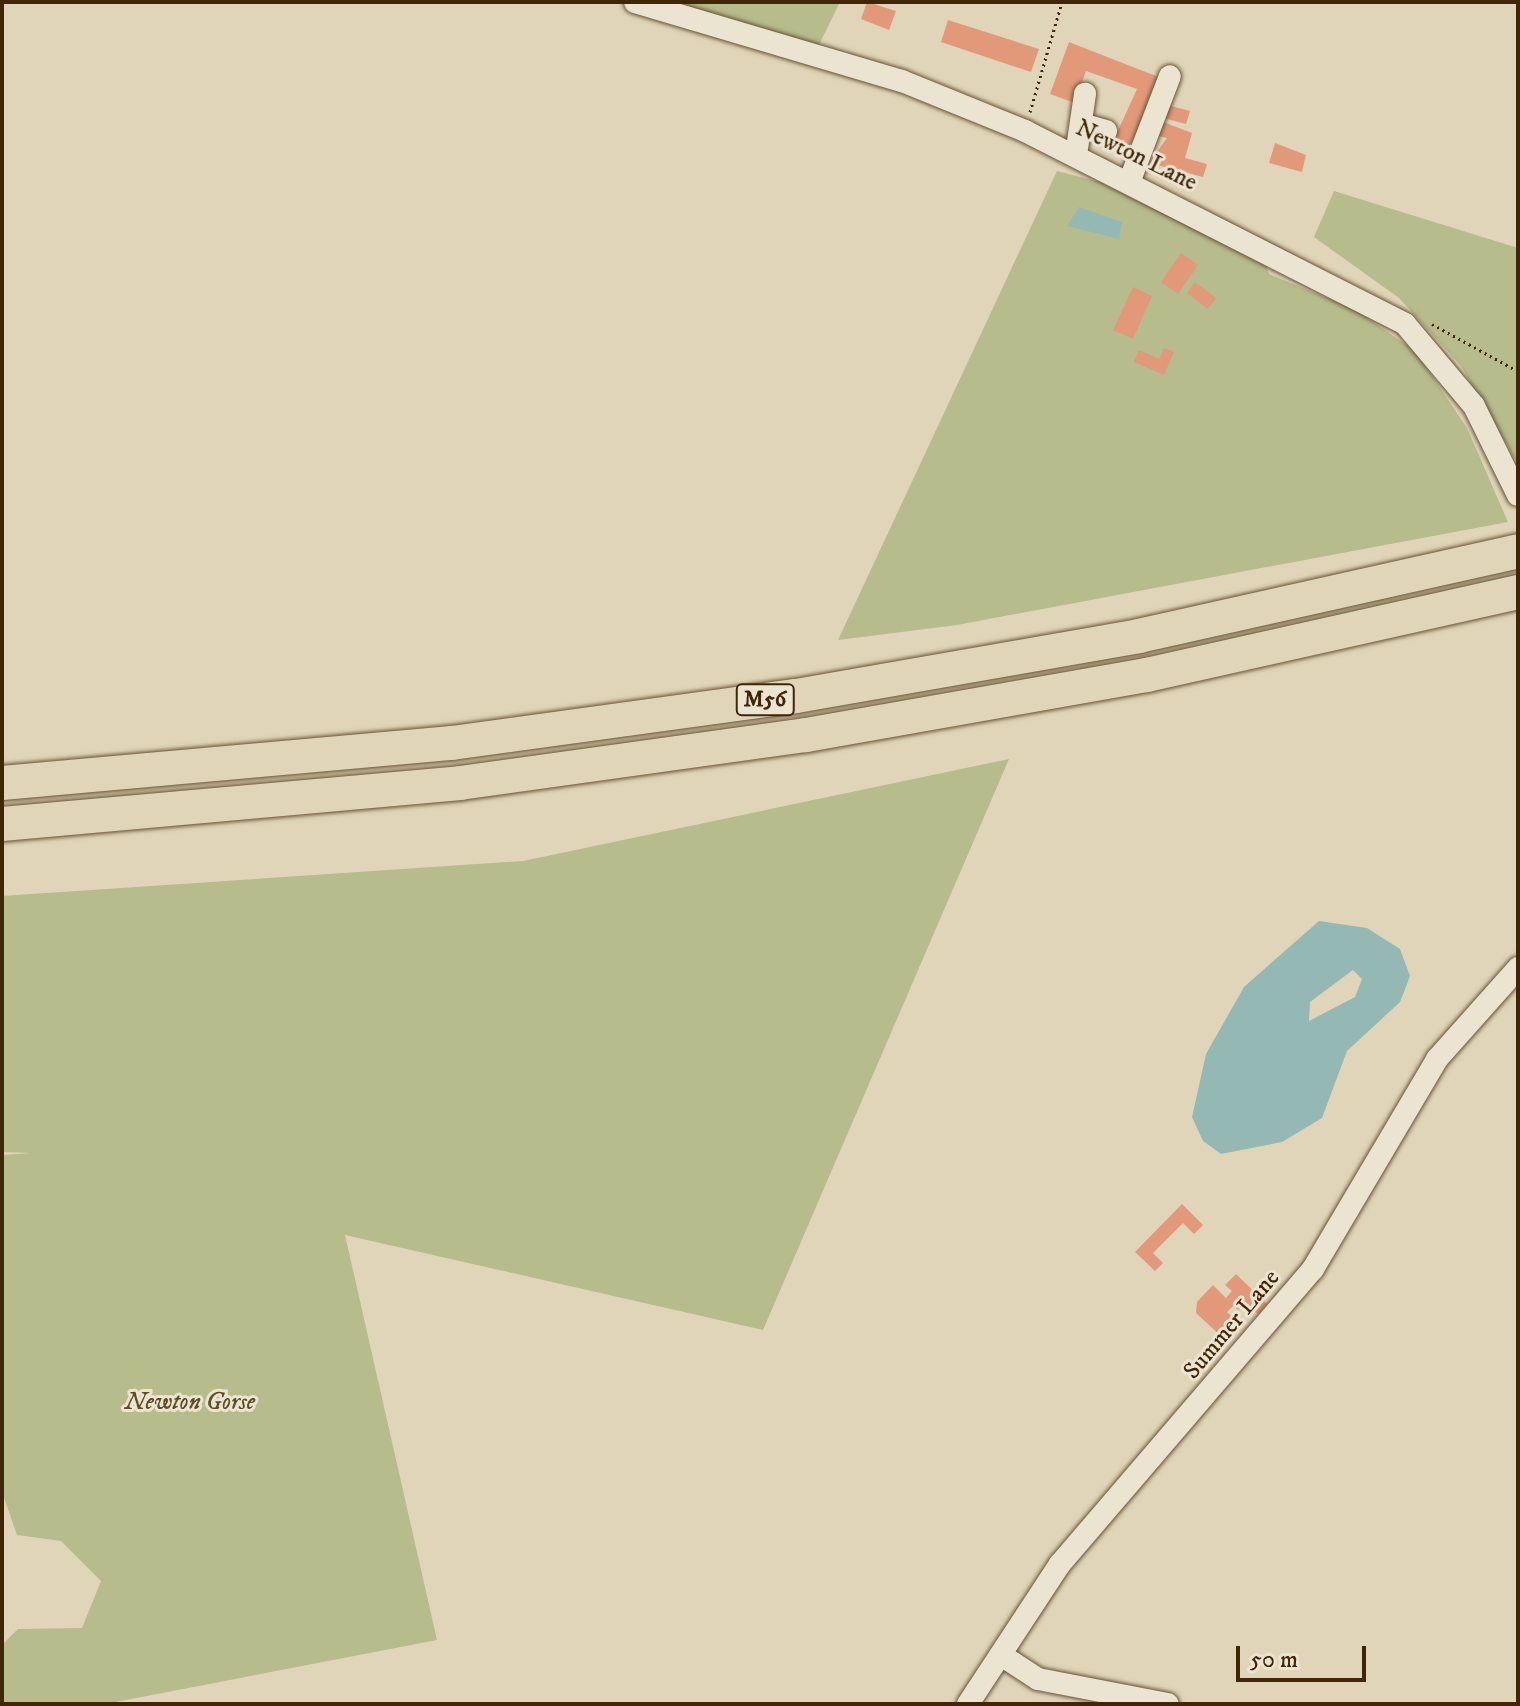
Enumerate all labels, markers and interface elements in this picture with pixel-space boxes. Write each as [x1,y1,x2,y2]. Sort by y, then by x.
street label: Newton Lane [1071,114,1201,198]
road number: M56 [735,682,795,718]
street label: Summer Lane [1178,1264,1286,1386]
park label: Newton Gorse [125,1389,255,1417]
scale bar [1240,1630,1370,1680]
text: 50 m [1250,1645,1298,1675]

